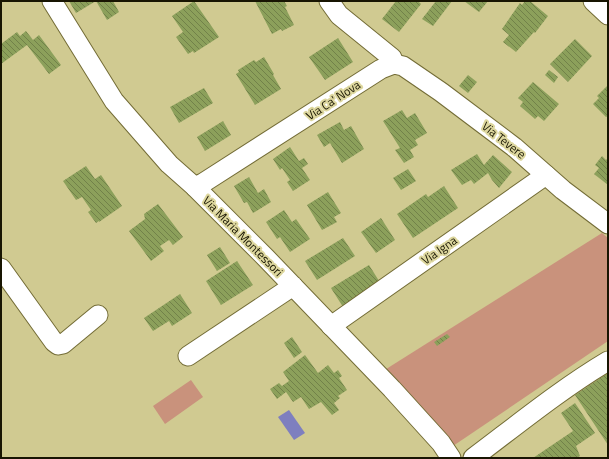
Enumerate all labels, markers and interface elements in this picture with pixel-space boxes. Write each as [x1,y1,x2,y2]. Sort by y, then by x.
street label: Via Ca' Nova [302,75,364,125]
street label: Via Tevere [478,117,530,163]
street label: Via Maria Montessori [198,191,288,281]
street label: Via Igna [417,231,461,269]

